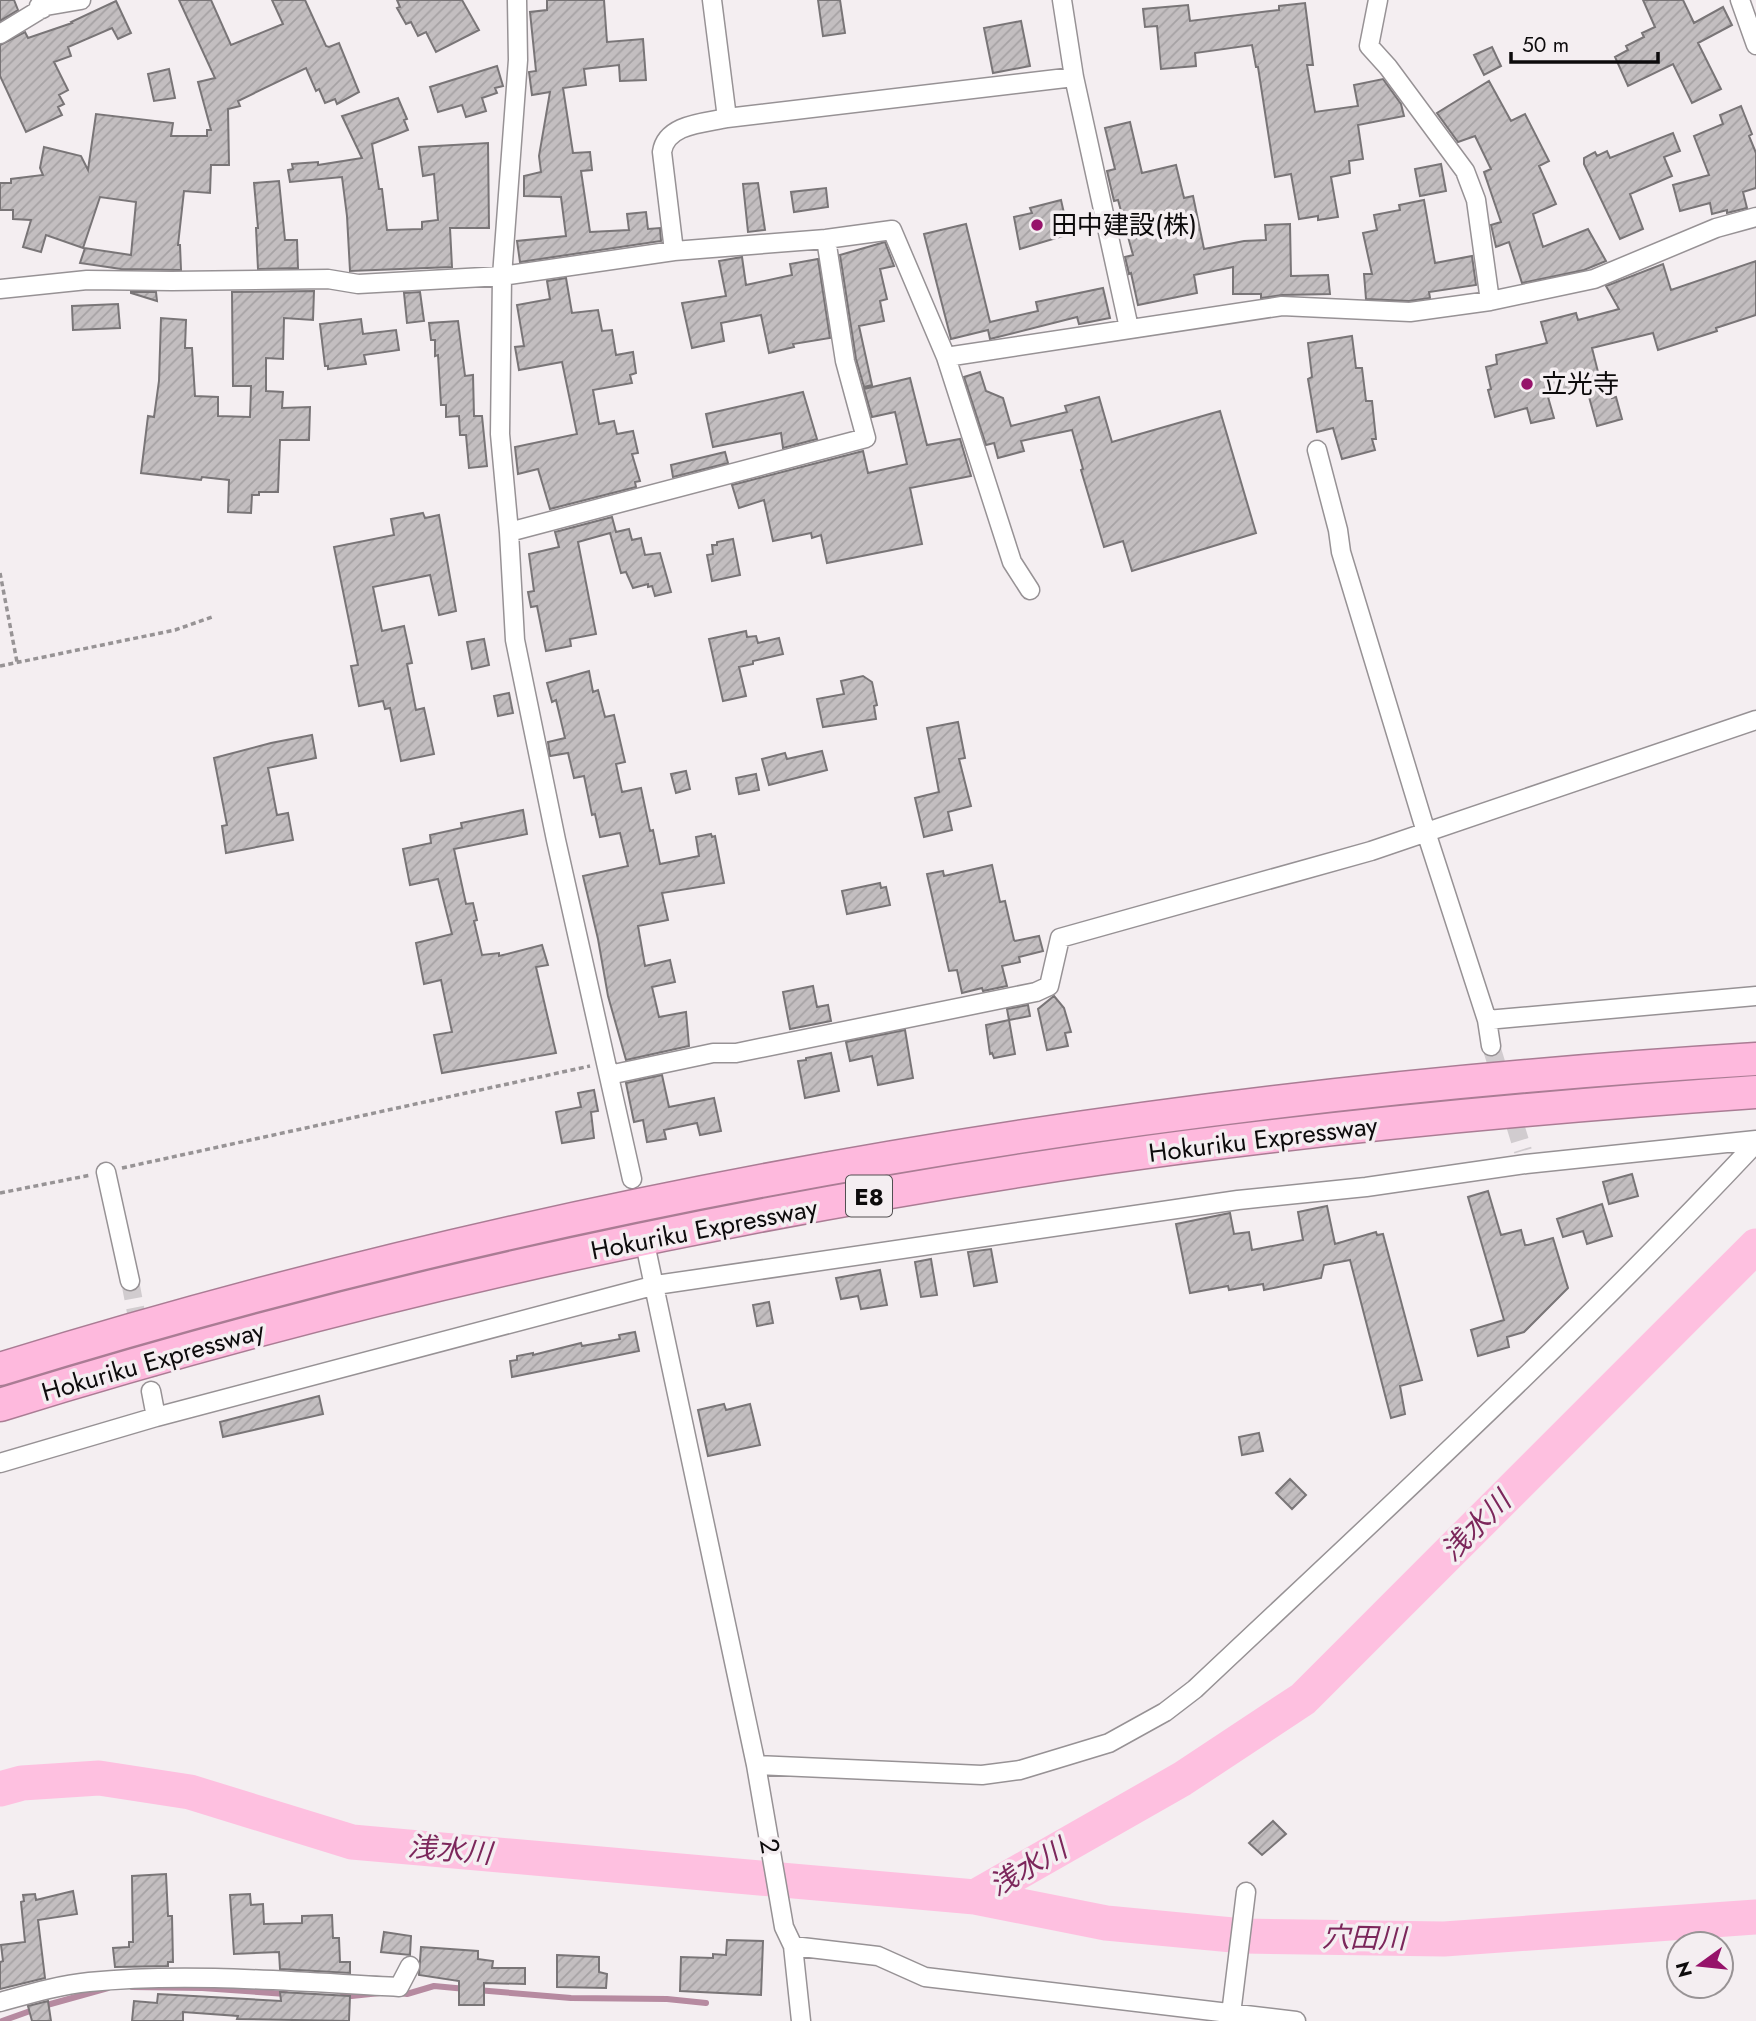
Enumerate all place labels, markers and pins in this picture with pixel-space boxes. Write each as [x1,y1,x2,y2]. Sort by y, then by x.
place label: 田中建設(株) [1051,206,1197,244]
marker: 田中建設(株) [1029,217,1045,233]
place label: 立光寺 [1541,365,1619,403]
marker: 立光寺 [1519,376,1535,392]

